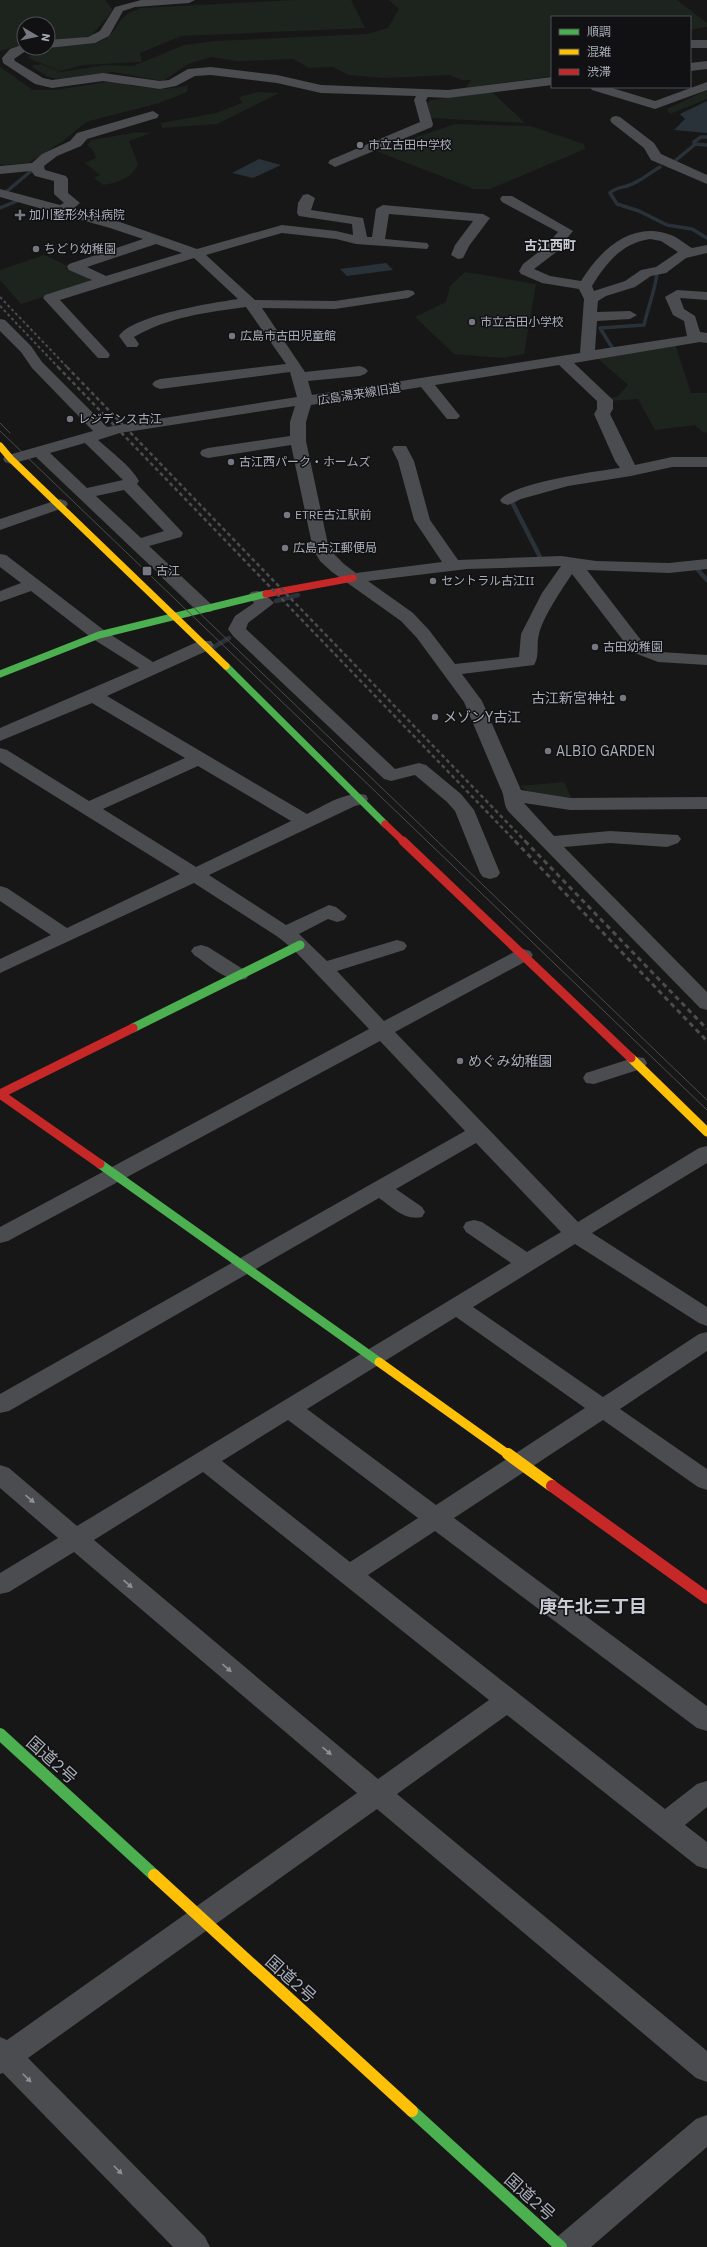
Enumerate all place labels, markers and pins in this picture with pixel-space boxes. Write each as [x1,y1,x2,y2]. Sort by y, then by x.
place label: 市立古田中学校 [368,137,452,152]
marker: 市立古田中学校 [355,140,365,150]
place label: 加川整形外科病院 [29,207,125,222]
marker: 加川整形外科病院 [14,209,26,221]
place label: ちどり幼稚園 [44,241,116,256]
marker: ちどり幼稚園 [31,244,41,254]
place label: 市立古田小学校 [480,314,564,329]
marker: 市立古田小学校 [467,317,477,327]
place label: 広島市古田児童館 [240,328,336,343]
marker: 広島市古田児童館 [227,331,237,341]
place label: レジデンス古江 [78,411,162,426]
marker: レジデンス古江 [65,414,75,424]
place label: 古江西パーク・ホームズ [239,454,370,469]
marker: 古江西パーク・ホームズ [226,457,236,467]
place label: ETRE古江駅前 [295,507,372,522]
marker: ETRE古江駅前 [282,510,292,520]
place label: 広島古江郵便局 [293,540,377,555]
marker: 広島古江郵便局 [280,543,290,553]
place label: 古江 [156,563,180,578]
marker: 古江 [141,565,153,577]
place label: セントラル古江II [441,573,535,588]
marker: セントラル古江II [428,576,438,586]
place label: 古田幼稚園 [603,639,663,654]
marker: 古田幼稚園 [590,642,600,652]
place label: 古江新宮神社 [531,689,615,707]
marker: 古江新宮神社 [618,693,628,703]
place label: メゾンY古江 [443,708,521,726]
marker: メゾンY古江 [430,712,440,722]
place label: ALBIO GARDEN [556,742,655,760]
marker: ALBIO GARDEN [543,746,553,756]
place label: めぐみ幼稚園 [468,1052,552,1070]
marker: めぐみ幼稚園 [455,1056,465,1066]

